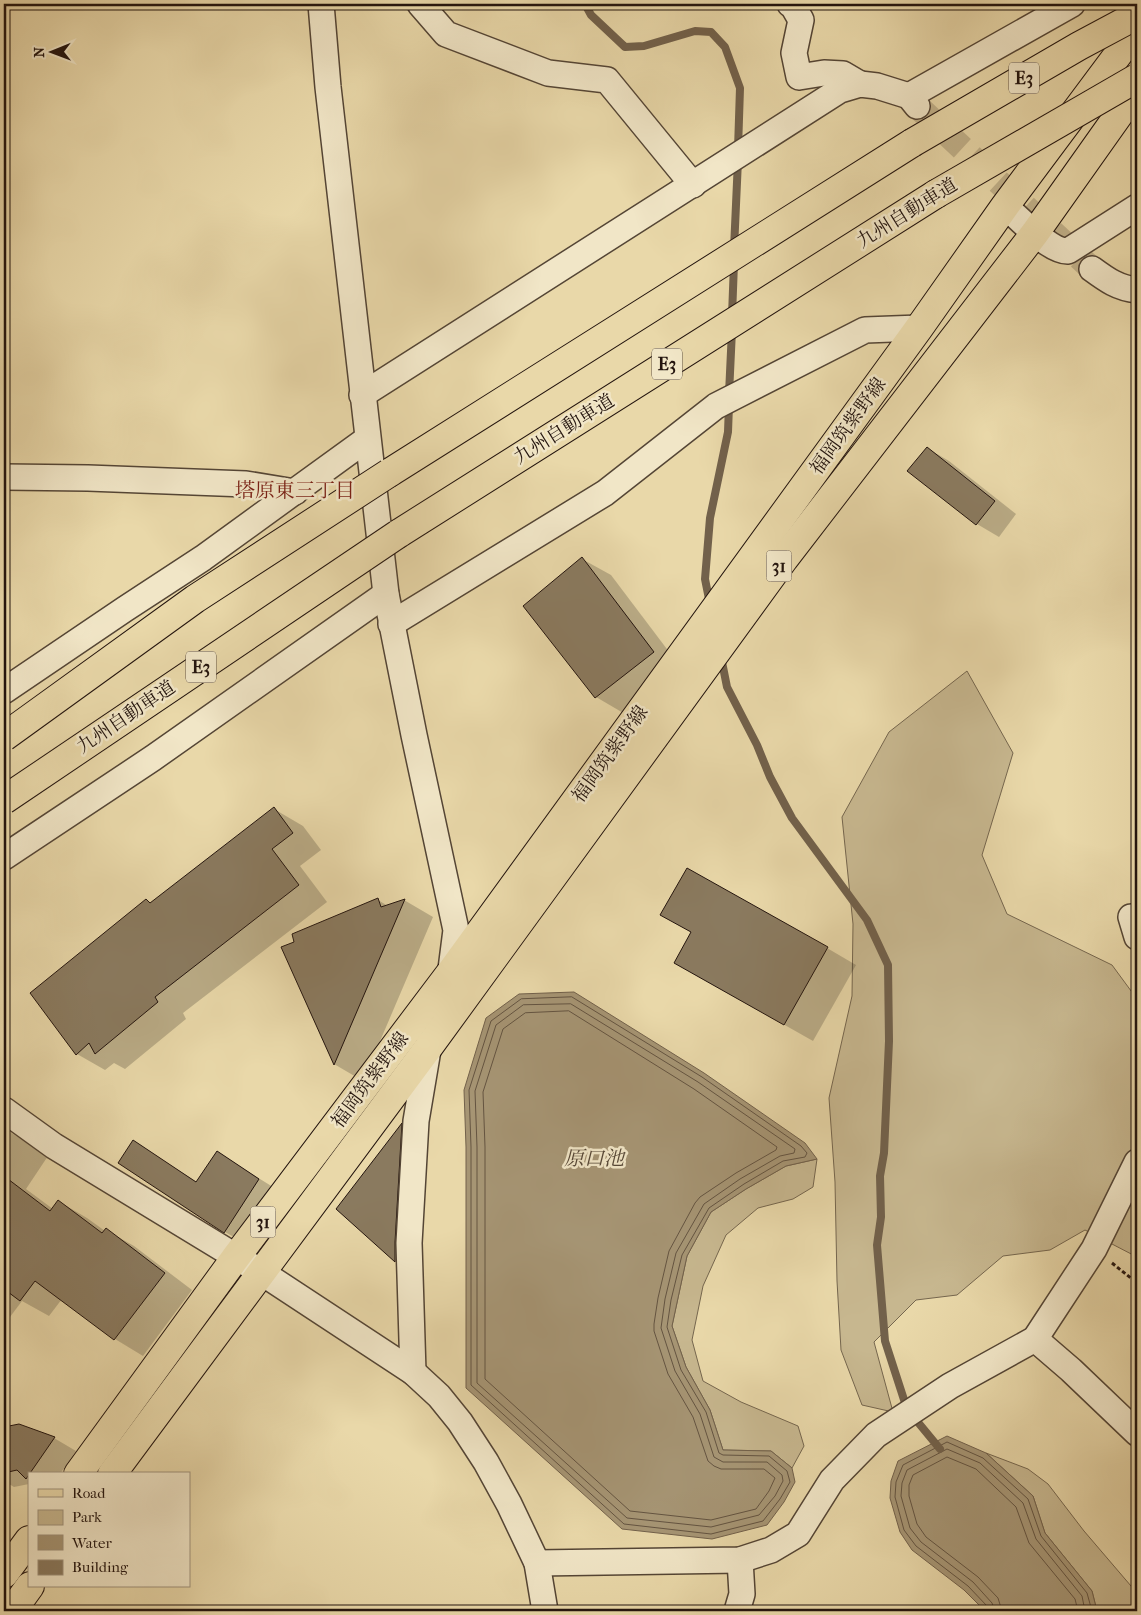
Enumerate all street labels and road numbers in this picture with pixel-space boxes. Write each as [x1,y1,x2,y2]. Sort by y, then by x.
road number: E3 [1009,62,1039,94]
street label: 九州自動車道 [853,173,961,253]
road number: E3 [652,348,682,379]
street label: 福岡筑紫野線 [806,373,890,479]
street label: 九州自動車道 [510,389,618,469]
road number: 31 [766,550,792,582]
road number: E3 [186,652,216,682]
street label: 九州自動車道 [73,676,179,758]
street label: 福岡筑紫野線 [568,701,652,807]
street label: 福岡筑紫野線 [327,1028,413,1132]
road number: 31 [250,1206,276,1238]

